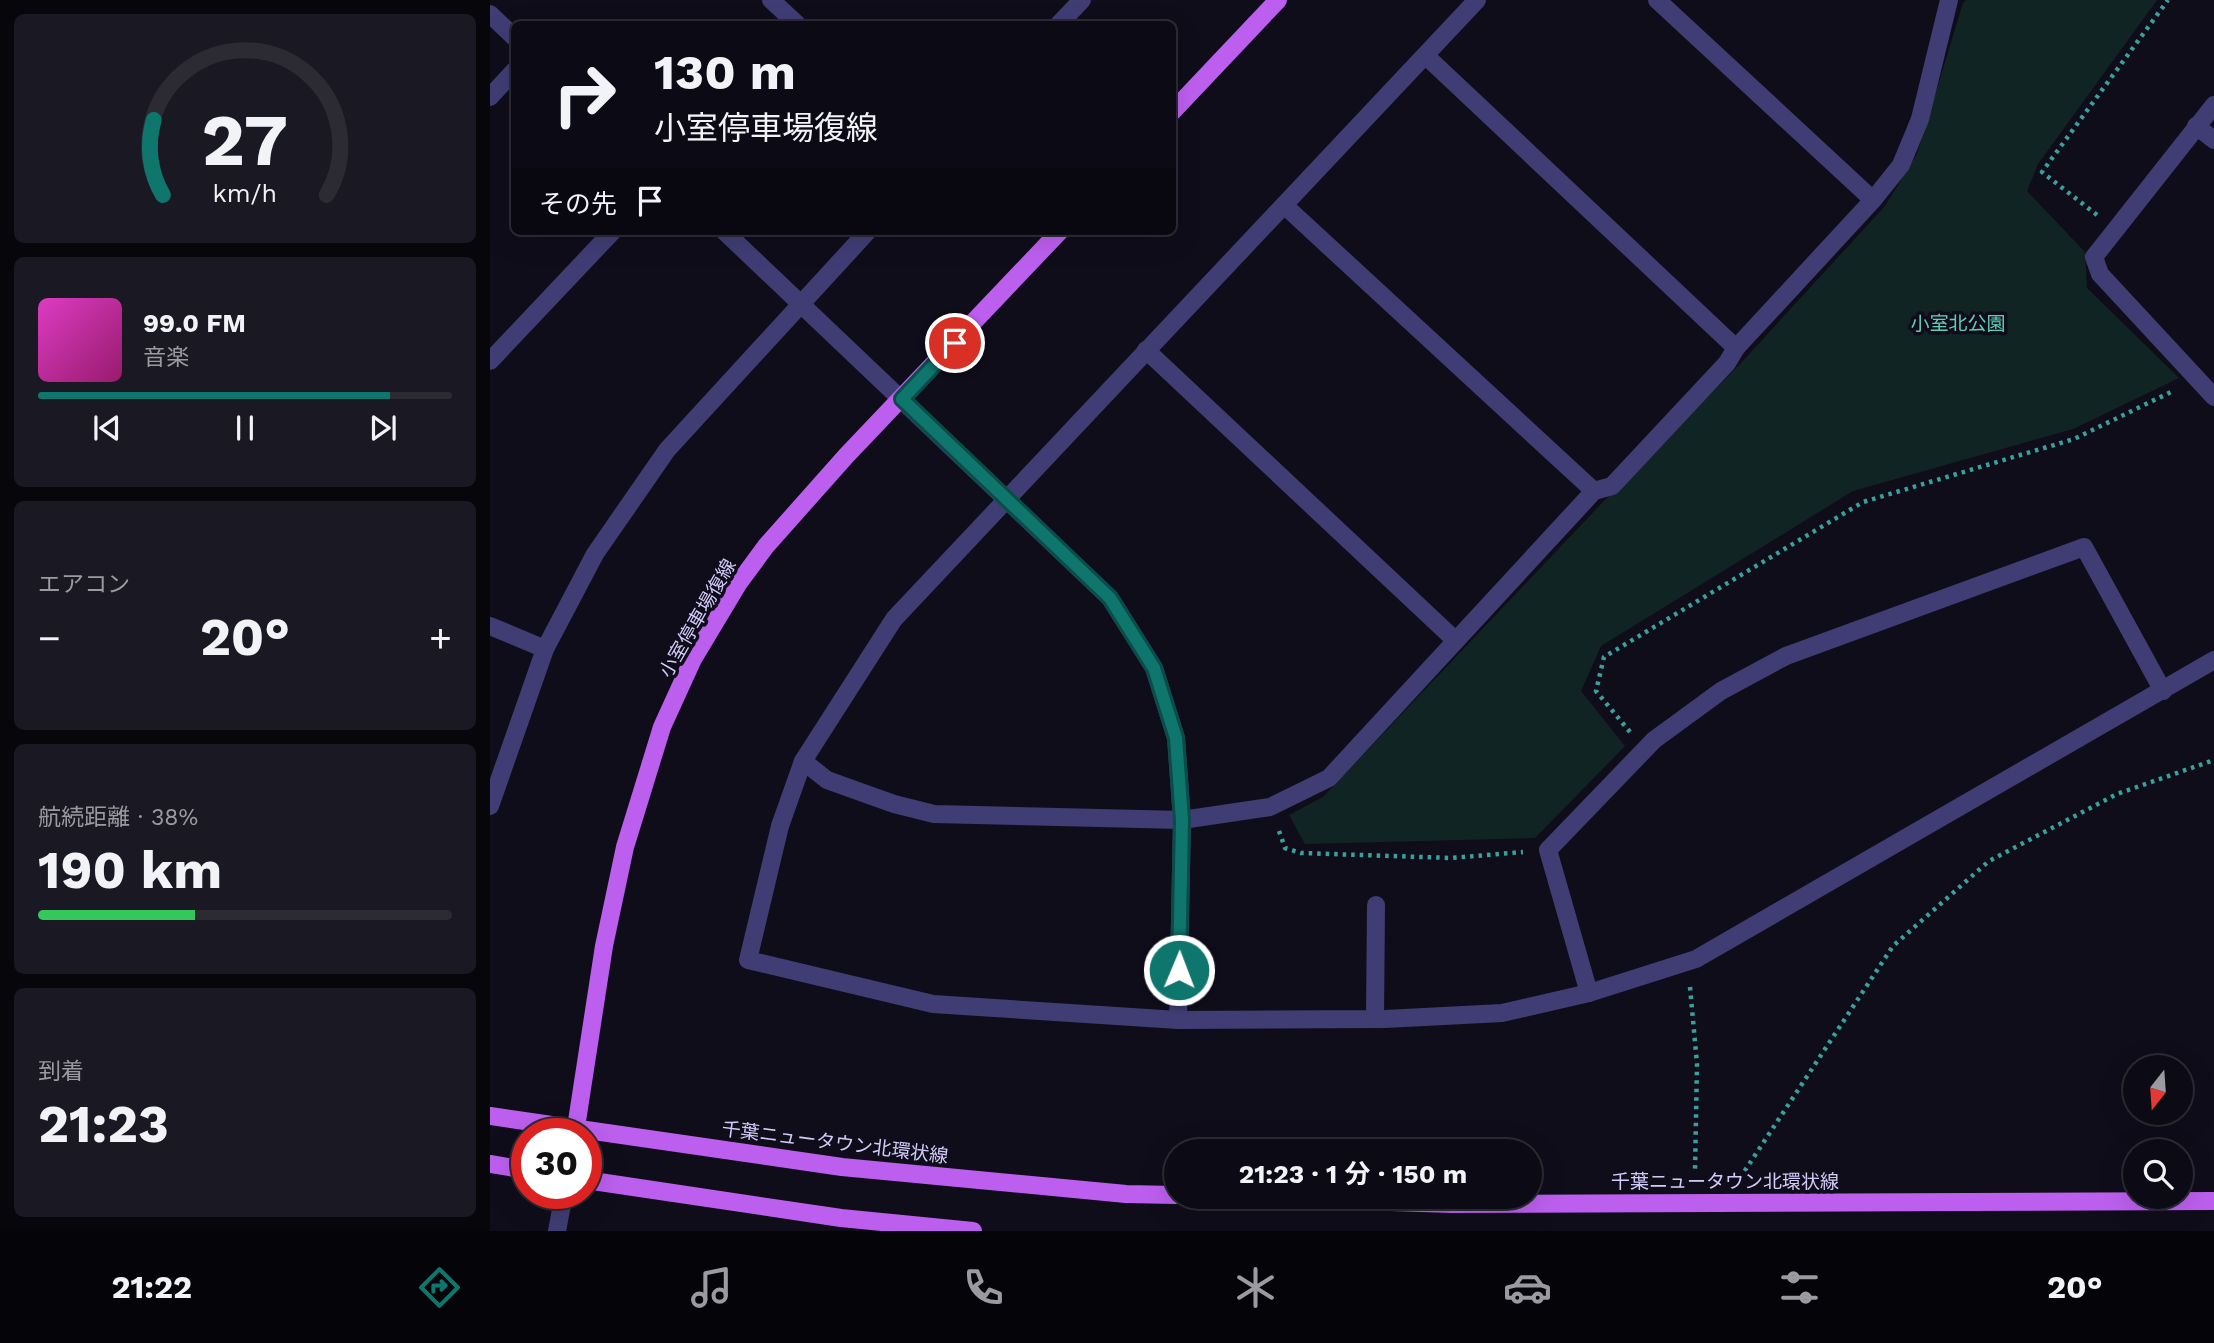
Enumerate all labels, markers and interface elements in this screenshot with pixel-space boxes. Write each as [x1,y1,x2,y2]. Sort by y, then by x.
text: 130 m [654,43,796,101]
icon: right [539,49,630,140]
text: 27 [202,97,288,183]
text: 小室停車場復線 [654,109,878,147]
text: km/h [213,179,277,208]
icon: arrive [631,182,669,220]
text: その先 [539,189,617,219]
text: 99.0 FM [143,308,246,338]
park label: 小室北公園 [1910,312,2006,335]
pin [925,313,985,373]
icon: arrive [936,324,974,362]
text: 音楽 [143,344,189,371]
icon: previous [88,409,126,447]
icon: pause [226,409,264,447]
icon: next [364,409,402,447]
street label: 小室停車場復線 [654,555,741,682]
text: エアコン [38,571,130,598]
text: 20° [200,607,290,668]
text: − [38,616,61,660]
text: + [429,616,452,660]
text: 航続距離 · 38% [38,804,198,831]
text: 190 km [38,840,222,901]
position arrow [1142,933,1216,1007]
north arrow [2123,1055,2193,1125]
map controls [2123,1055,2193,1209]
text: 到着 [38,1058,84,1085]
text: 21:23 [38,1094,169,1155]
street label: 千葉ニュータウン北環状線 [720,1117,949,1168]
speed limit sign: 30 [511,1118,602,1209]
button: search [2123,1139,2193,1209]
text: 21:23 · 1 分 · 150 m [1239,1159,1467,1189]
street label: 千葉ニュータウン北環状線 [1611,1170,1839,1193]
icon: directions [415,1263,464,1312]
icon: music [687,1263,736,1312]
icon: phone [959,1263,1008,1312]
icon: climate [1231,1263,1280,1312]
icon: car [1503,1263,1552,1312]
icon: filters [1775,1263,1824,1312]
text: 21:22 [111,1268,192,1306]
text: 20° [2047,1268,2102,1306]

